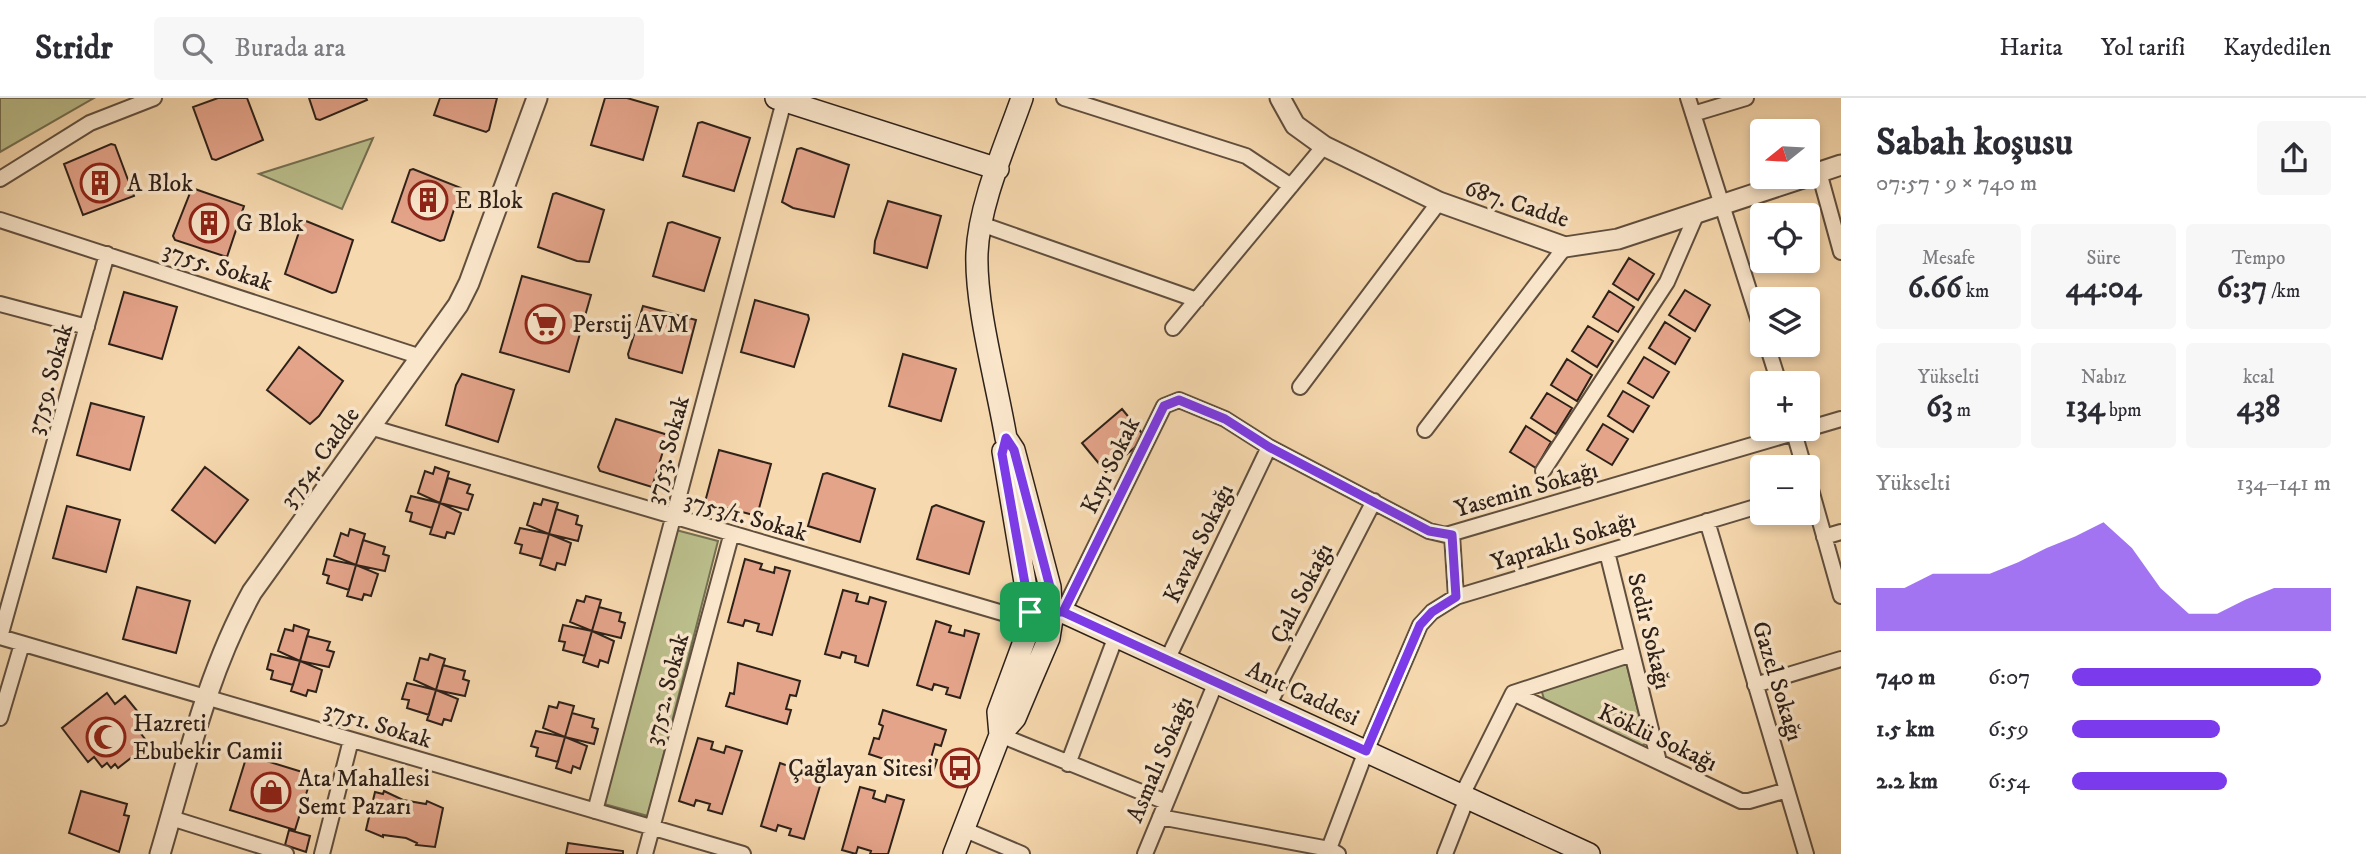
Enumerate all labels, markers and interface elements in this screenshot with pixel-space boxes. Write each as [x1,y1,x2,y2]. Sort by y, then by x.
search box [154,17,644,80]
text: Stridr [35,28,112,69]
icon: search [178,29,216,67]
text: Burada ara [234,32,346,65]
text: Harita [1999,33,2063,63]
text: Yol tarifi [2101,33,2185,63]
text: Kaydedilen [2223,33,2331,63]
north arrow [1750,119,1820,189]
map controls [1750,119,1820,525]
text: Sabah koşusu [1876,119,2073,167]
button: share [2257,121,2331,195]
building icon: A Blok [79,162,121,204]
place label: A Blok [127,169,193,199]
text: 07:57 · 9 × 740 m [1876,169,2037,198]
street label: 687. Cadde [1461,173,1573,235]
building icon: E Blok [407,179,449,221]
place label: E Blok [455,186,523,216]
building icon: G Blok [188,202,230,244]
button: locate [1750,203,1820,273]
place label: G Blok [236,209,304,239]
street label: 3755. Sokak [159,235,276,299]
text: Mesafe [1922,247,1975,270]
text: Süre [2086,247,2121,270]
text: Tempo [2232,247,2285,270]
text: 6.66 [1908,270,1962,307]
text: 44:04 [2066,270,2141,307]
text: 6:37 [2217,270,2267,307]
text: km [1962,280,1989,303]
text: /km [2267,280,2300,303]
button: layers [1750,287,1820,357]
supermarket icon: Perstij AVM [524,303,566,345]
place label: Perstij AVM [572,310,689,340]
street label: 3759. Sokak [20,320,80,438]
text: Yükselti [1918,366,1979,389]
text: Nabız [2081,366,2126,389]
text: kcal [2243,366,2274,389]
button: + [1750,371,1820,441]
text: 63 [1926,389,1953,426]
text: 134 [2065,389,2105,426]
text: 438 [2237,389,2280,426]
street label: 3753. Sokak [639,392,697,508]
text: m [1953,399,1971,422]
text: bpm [2105,399,2142,422]
street label: 3754. Cadde [273,401,366,514]
street label: Kıyı Sokak [1075,412,1147,519]
street label: Yasemin Sokağı [1451,455,1601,525]
button: − [1750,455,1820,525]
text: Yükselti [1876,469,1950,498]
text: 134–141 m [2236,469,2331,498]
street label: Kavak Sokağı [1157,479,1241,608]
street label: 3753/1. Sokak [681,485,811,549]
street label: Yapraklı Sokağı [1487,506,1639,578]
street label: Çalı Sokağı [1264,538,1340,649]
street label: Sedir Sokağı [1620,570,1678,693]
pin [1000,582,1060,642]
icon: arrive [1011,593,1049,631]
street label: Gazel Sokağı [1745,618,1809,745]
street label: 3752. Sokak [638,630,696,748]
street label: Anıt Caddesi [1241,655,1364,733]
text: 740 m [1876,663,1936,692]
text: 6:07 [1988,663,2030,692]
street label: Asmalı Sokağı [1120,692,1200,827]
street label: 3751. Sokak [320,694,435,756]
street label: Köklü Sokağı [1593,697,1722,779]
place label: Hazreti Ebubekir Camii [133,709,283,767]
text: 1.5 km [1876,715,1935,744]
text: 6:59 [1988,715,2029,744]
mosque icon: Hazreti Ebubekir Camii [85,716,127,758]
bus stop icon: Çağlayan Sitesi [939,747,981,789]
place label: Çağlayan Sitesi [788,754,933,784]
place label: Ata Mahallesi Semt Pazarı [298,764,430,822]
text: 2.2 km [1876,767,1938,796]
text: 6:54 [1988,767,2029,796]
shop icon: Ata Mahallesi Semt Pazarı [250,771,292,813]

